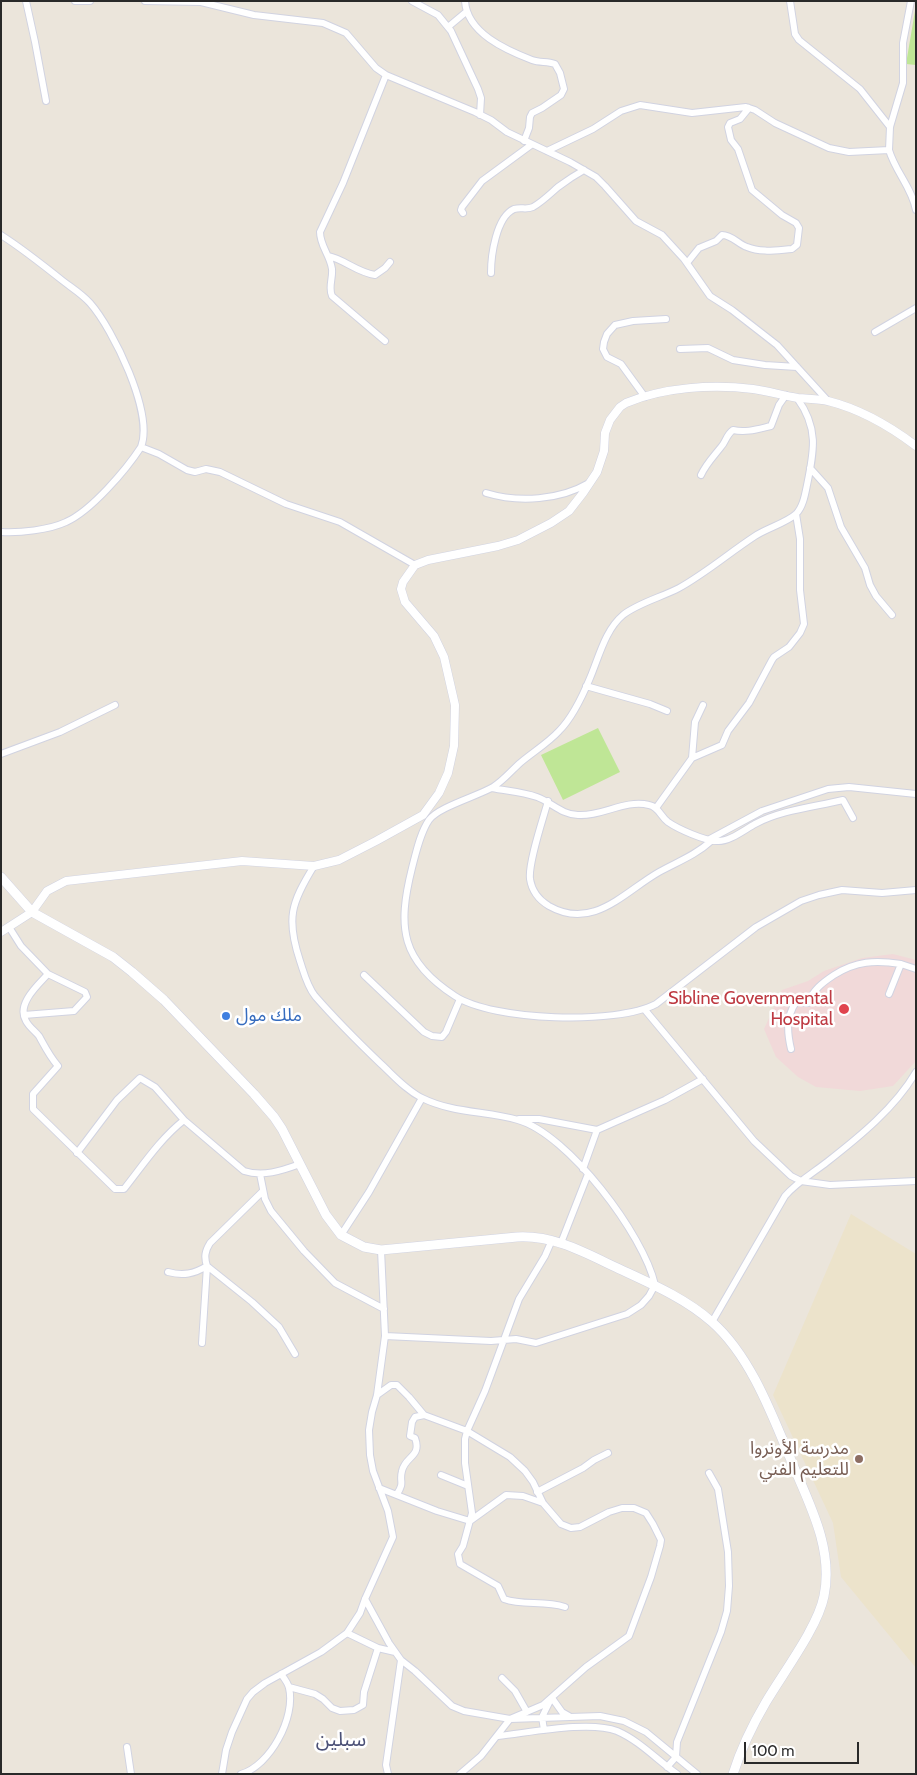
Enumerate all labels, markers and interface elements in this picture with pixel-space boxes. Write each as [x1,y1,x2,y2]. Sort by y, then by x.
place label: Sibline Governmental Hospital [668,988,833,1030]
marker: Sibline Governmental Hospital [837,1002,851,1016]
place label: ملك مول [236,1005,302,1027]
marker: ملك مول [220,1010,232,1022]
place label: مدرسة الأونروا للتعليم الفني [750,1438,849,1480]
marker: مدرسة الأونروا للتعليم الفني [853,1453,865,1465]
district label: سبلين [316,1728,366,1752]
scale bar [747,1732,862,1764]
text: 100 m [752,1742,794,1760]

